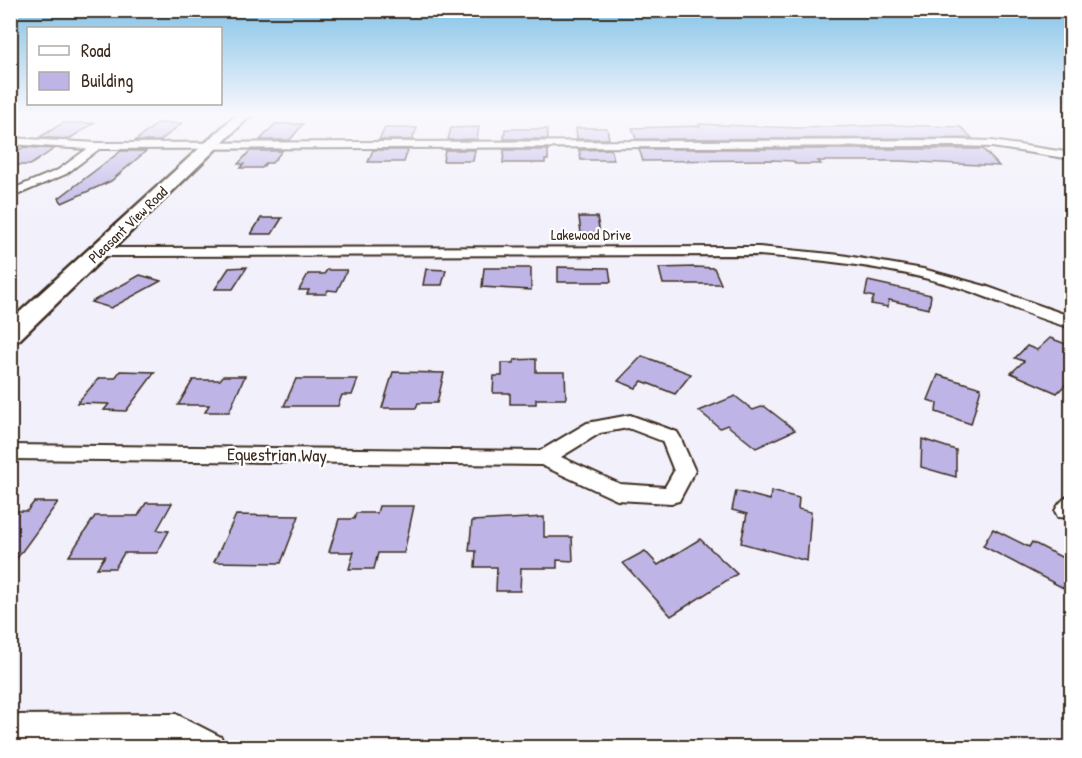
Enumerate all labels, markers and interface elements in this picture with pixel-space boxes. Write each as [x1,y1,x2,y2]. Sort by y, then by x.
legend [27,27,222,105]
text: Road [81,38,111,63]
text: Building [81,68,133,93]
street label: Pleasant View Road [83,181,172,268]
street label: Lakewood Drive [551,224,631,245]
street label: Equestrian Way [227,441,328,468]

